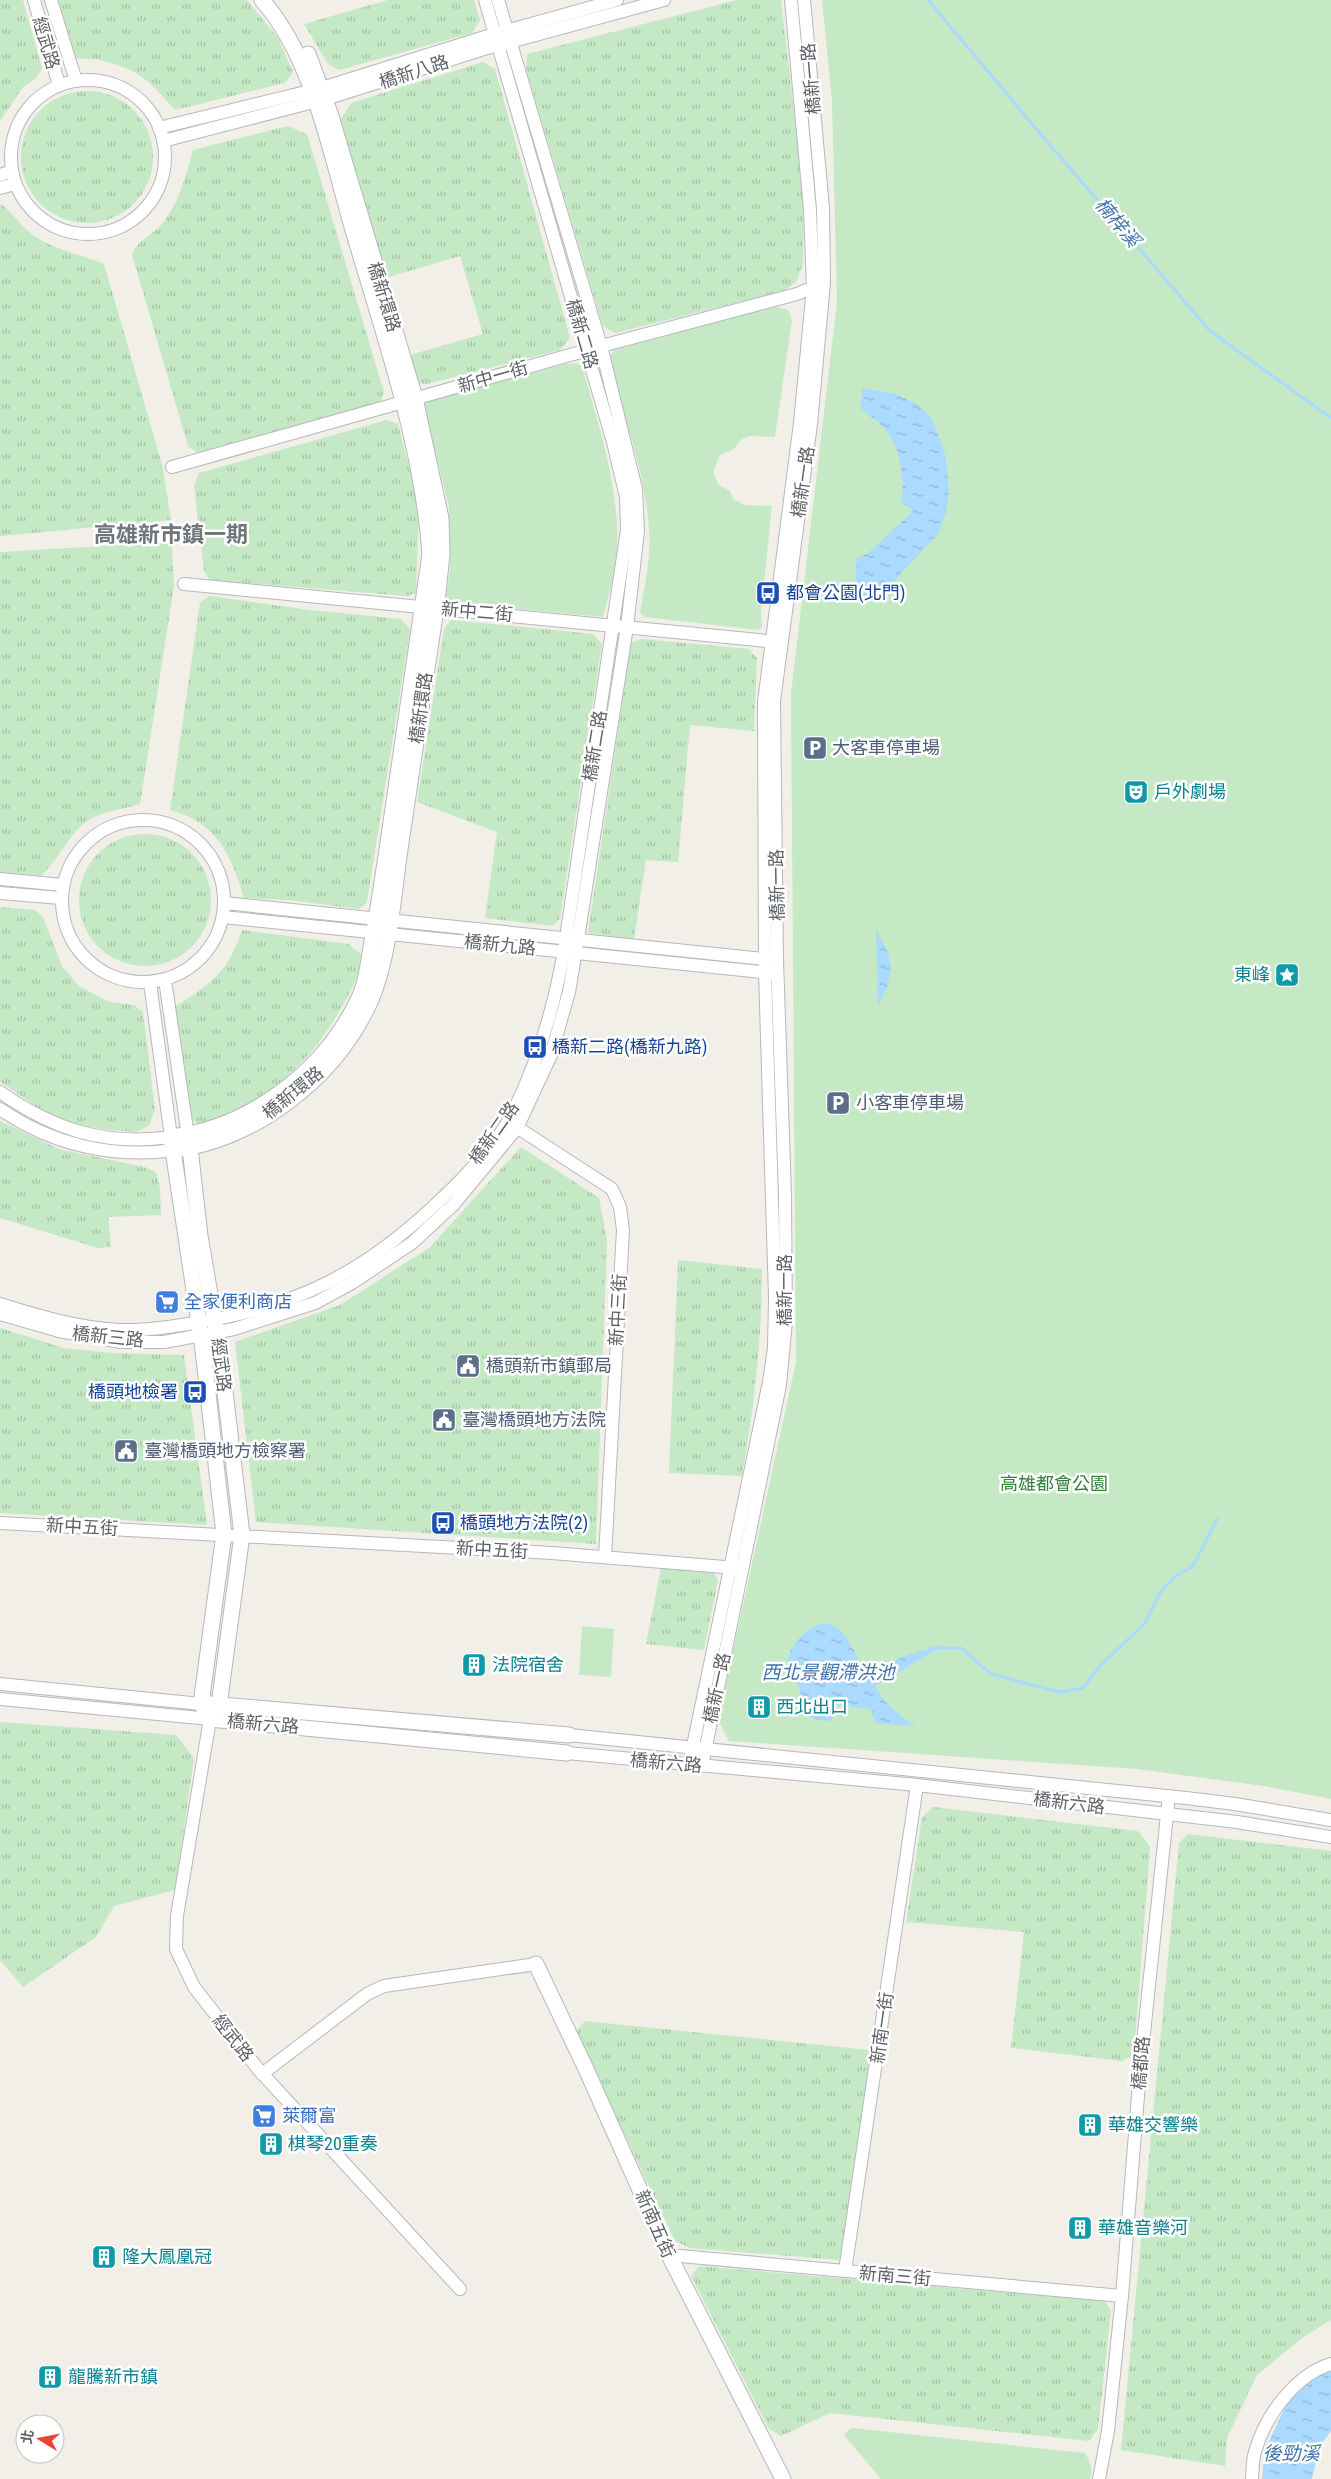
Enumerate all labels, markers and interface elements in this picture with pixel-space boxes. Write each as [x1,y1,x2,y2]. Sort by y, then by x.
street label: 經武路 [29,14,64,72]
street label: 橋新一路 [797,42,824,116]
street label: 橋新八路 [376,50,451,93]
water label: 楠梓溪 [1090,193,1147,254]
street label: 橋新環路 [364,259,405,334]
street label: 橋新二路 [562,296,602,371]
street label: 新中一街 [455,357,530,397]
street label: 橋新一路 [787,445,818,519]
district label: 高雄新市鎮一期 [94,522,248,547]
bus stop icon: 都會公園(北門) [755,580,781,606]
place label: 都會公園(北門) [786,582,905,604]
street label: 新中二街 [440,598,514,625]
street label: 橋新環路 [405,671,436,745]
street label: 橋新二路 [579,709,611,783]
parking icon: 大客車停車場 [802,735,828,761]
place label: 大客車停車場 [832,737,940,758]
theatre icon: 戶外劇場 [1123,779,1149,805]
place label: 戶外劇場 [1154,781,1226,802]
street label: 橋新一路 [765,849,788,921]
street label: 橋新九路 [463,930,537,959]
place icon: 東峰 [1274,962,1300,988]
place label: 東峰 [1234,964,1270,985]
bus stop icon: 橋新二路(橋新九路) [522,1034,548,1060]
place label: 橋新二路(橋新九路) [552,1036,707,1058]
street label: 橋新環路 [258,1062,327,1123]
parking icon: 小客車停車場 [825,1090,851,1116]
place label: 小客車停車場 [856,1092,964,1113]
street label: 橋新二路 [464,1097,523,1168]
street label: 橋新一路 [774,1254,795,1326]
street label: 新中三街 [605,1273,630,1346]
supermarket icon: 全家便利商店 [154,1289,180,1315]
place label: 全家便利商店 [184,1291,292,1312]
street label: 橋新三路 [71,1322,145,1351]
street label: 經武路 [208,1337,235,1393]
public building icon: 橋頭新市鎮郵局 [455,1353,481,1379]
place label: 橋頭新市鎮郵局 [486,1355,612,1376]
bus stop icon: 橋頭地檢署 [182,1379,208,1405]
place label: 橋頭地檢署 [88,1381,178,1402]
public building icon: 臺灣橋頭地方法院 [431,1407,457,1433]
place label: 臺灣橋頭地方法院 [462,1409,606,1430]
public building icon: 臺灣橋頭地方檢察署 [113,1438,139,1464]
place label: 臺灣橋頭地方檢察署 [144,1440,306,1461]
park label: 高雄都會公園 [1000,1473,1108,1494]
bus stop icon: 橋頭地方法院(2) [430,1510,456,1536]
place label: 橋頭地方法院(2) [460,1512,588,1534]
street label: 新中五街 [46,1514,119,1539]
street label: 新中五街 [456,1537,529,1562]
street label: 橋新一路 [699,1650,734,1725]
building icon: 法院宿舍 [461,1652,487,1678]
place label: 法院宿舍 [492,1654,564,1675]
water label: 西北景觀滯洪池 [761,1661,896,1684]
building icon: 西北出口 [746,1694,772,1720]
place label: 西北出口 [776,1696,848,1717]
street label: 橋新六路 [226,1710,300,1737]
street label: 橋新六路 [629,1749,703,1776]
street label: 橋新六路 [1032,1788,1106,1817]
street label: 新南一街 [866,1991,897,2065]
street label: 經武路 [208,2010,258,2065]
street label: 橋都路 [1128,2035,1153,2091]
supermarket icon: 萊爾富 [251,2103,277,2129]
place label: 萊爾富 [282,2105,336,2126]
building icon: 華雄交響樂 [1077,2112,1103,2138]
place label: 華雄交響樂 [1108,2114,1198,2135]
building icon: 棋琴20重奏 [258,2131,284,2157]
place label: 棋琴20重奏 [288,2133,378,2154]
street label: 新南五街 [631,2187,680,2261]
building icon: 華雄音樂河 [1067,2215,1093,2241]
place label: 華雄音樂河 [1098,2217,1188,2238]
building icon: 隆大鳳凰冠 [91,2244,117,2270]
place label: 隆大鳳凰冠 [122,2246,212,2267]
street label: 新南三街 [858,2262,932,2289]
building icon: 龍騰新市鎮 [37,2364,63,2390]
place label: 龍騰新市鎮 [68,2366,158,2387]
north arrow [15,2414,65,2464]
text: 北 [18,2428,36,2445]
water label: 後勁溪 [1262,2442,1322,2465]

